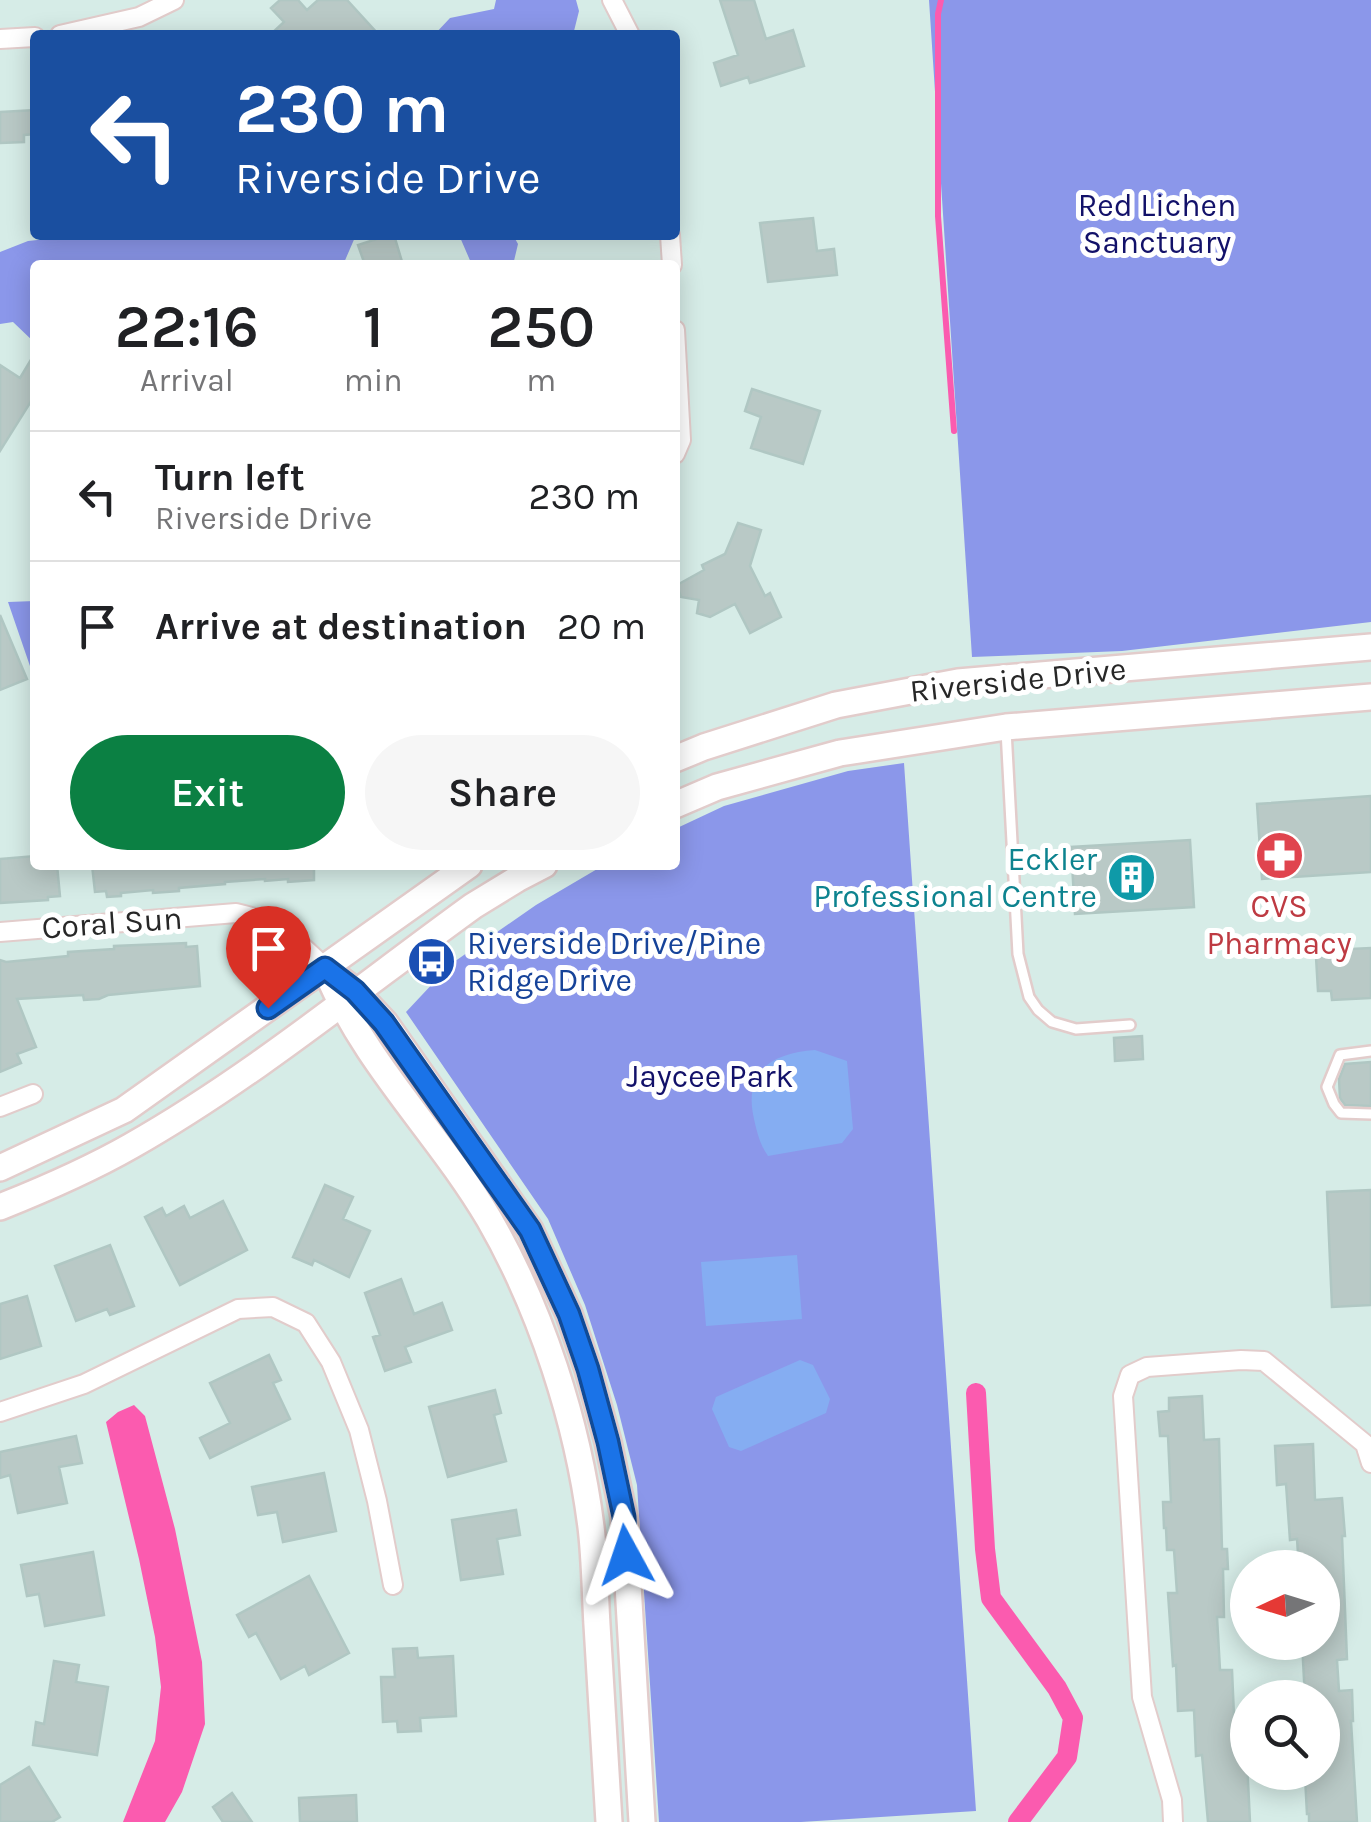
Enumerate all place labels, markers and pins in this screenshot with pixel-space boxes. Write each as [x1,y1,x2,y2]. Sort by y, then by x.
pharmacy icon: CVS Pharmacy [1253,830,1305,882]
place label: Eckler Professional Centre [813,841,1097,915]
building icon: Eckler Professional Centre [1106,851,1158,903]
place label: CVS Pharmacy [1206,888,1352,962]
pin [226,906,311,1009]
place label: Riverside Drive/Pine Ridge Drive [467,925,761,999]
bus stop icon: Riverside Drive/Pine Ridge Drive [406,935,458,987]

